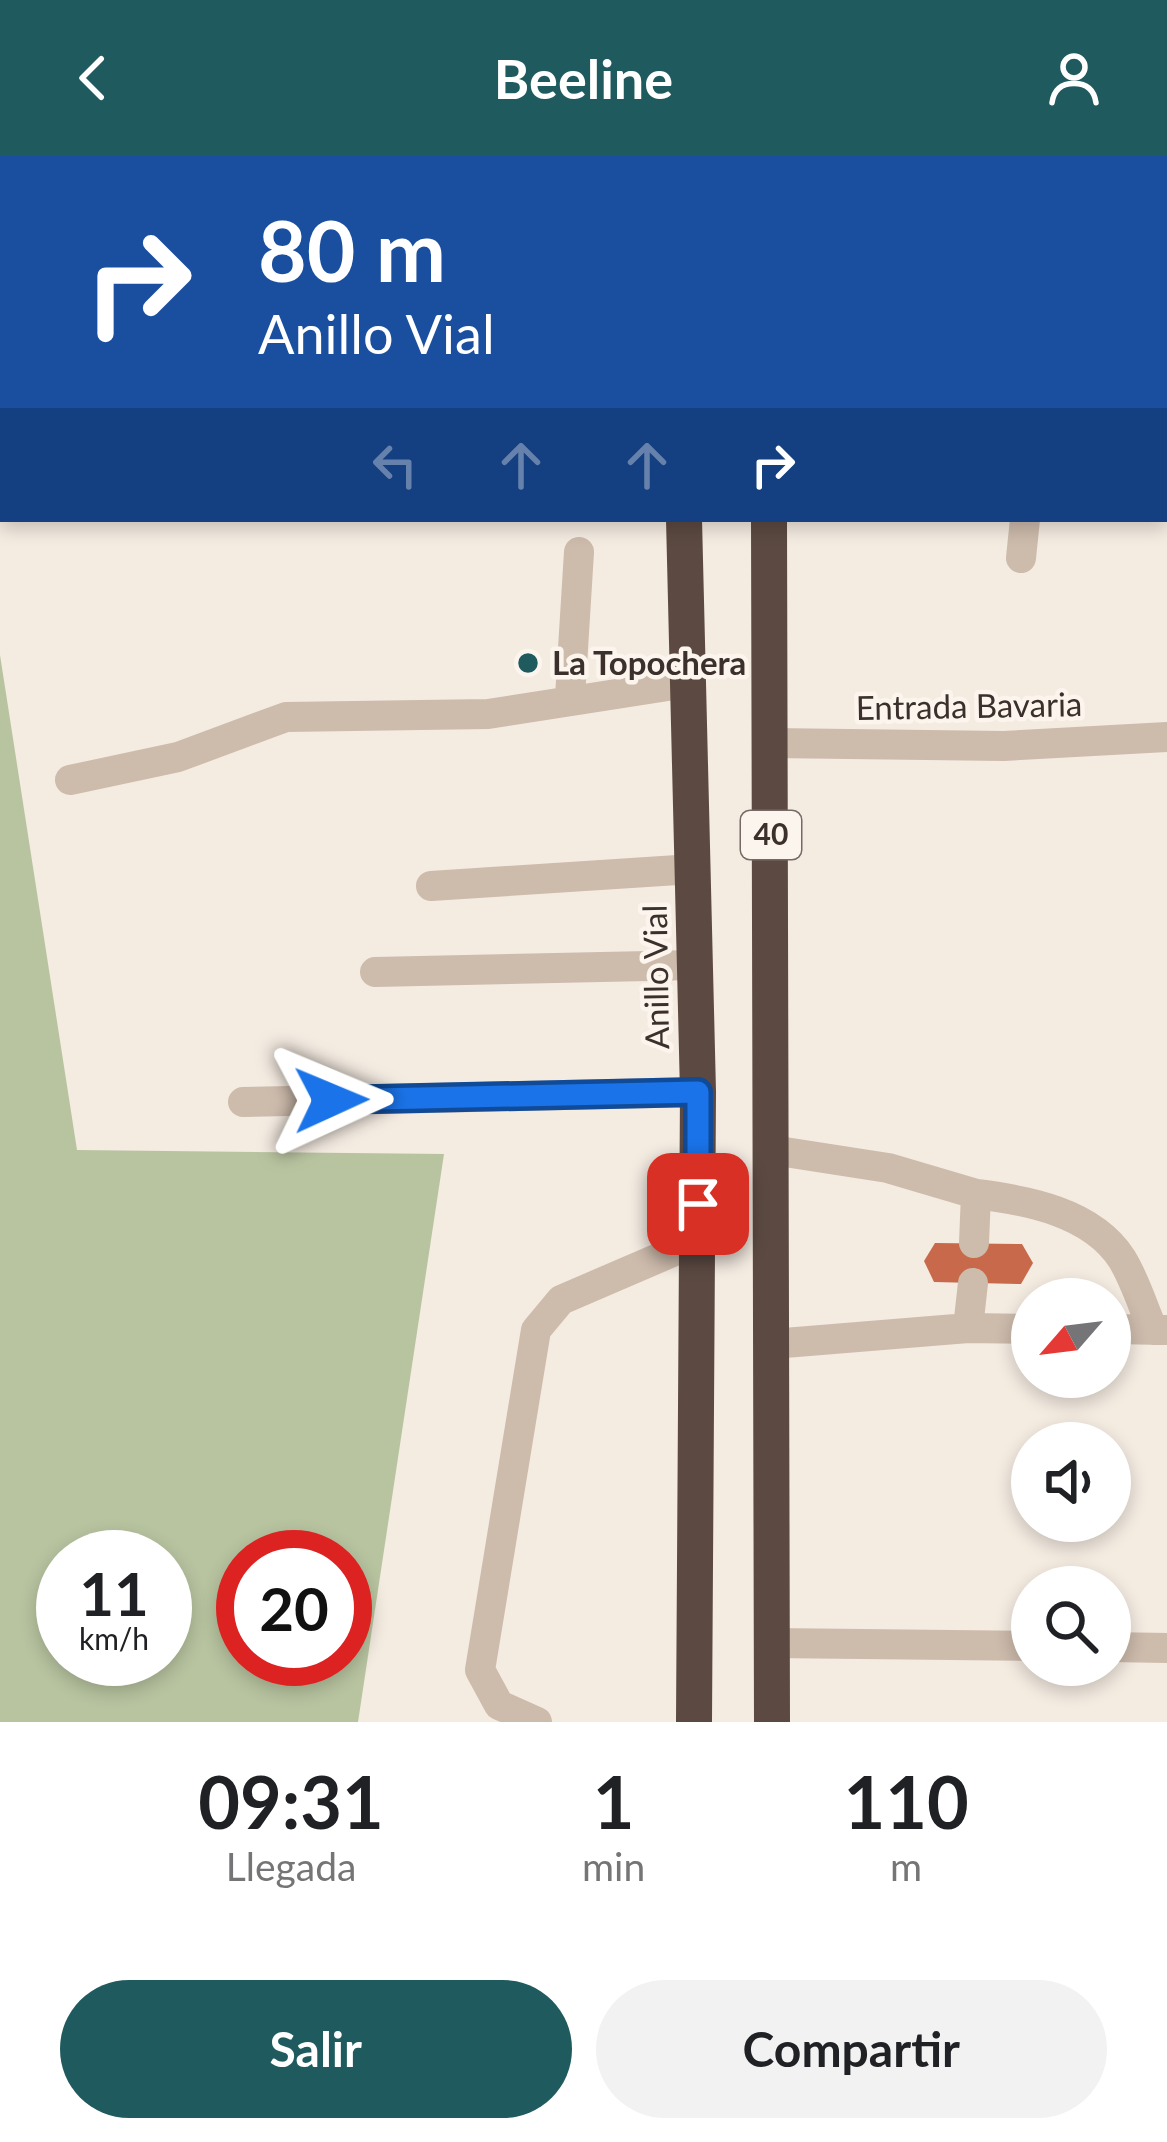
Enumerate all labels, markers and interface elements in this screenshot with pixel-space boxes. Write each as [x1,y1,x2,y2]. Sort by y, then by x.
icon: back [60,45,126,111]
icon: person [1041,45,1107,111]
text: Beeline [494,46,673,111]
text: 80 m [258,199,446,300]
icon: right [60,204,216,360]
text: Anillo Vial [258,301,495,366]
icon: left [362,432,428,498]
icon: ahead [488,432,554,498]
icon: ahead [614,432,680,498]
icon: right [740,432,806,498]
place label: La Topochera [552,642,746,682]
marker: La Topochera [515,650,541,676]
street label: Entrada Bavaria [855,683,1083,727]
road number: 40 [741,811,801,859]
street label: Anillo Vial [634,904,676,1050]
position arrow [268,1037,394,1163]
pin [647,1153,749,1255]
icon: arrive [665,1171,731,1237]
north arrow [1011,1278,1131,1398]
map controls [1011,1278,1131,1686]
button: sound [1011,1422,1131,1542]
speed limit sign: 20 [216,1530,372,1686]
text: 11 [79,1557,149,1629]
button: search [1011,1566,1131,1686]
text: km/h [79,1620,149,1656]
text: 09:31 [198,1758,384,1844]
text: 1 [593,1758,635,1844]
text: 110 [843,1758,969,1844]
text: Llegada [226,1843,356,1889]
text: min [582,1843,645,1889]
text: m [890,1843,922,1889]
button: Salir [60,1980,572,2118]
button: Compartir [596,1980,1107,2118]

